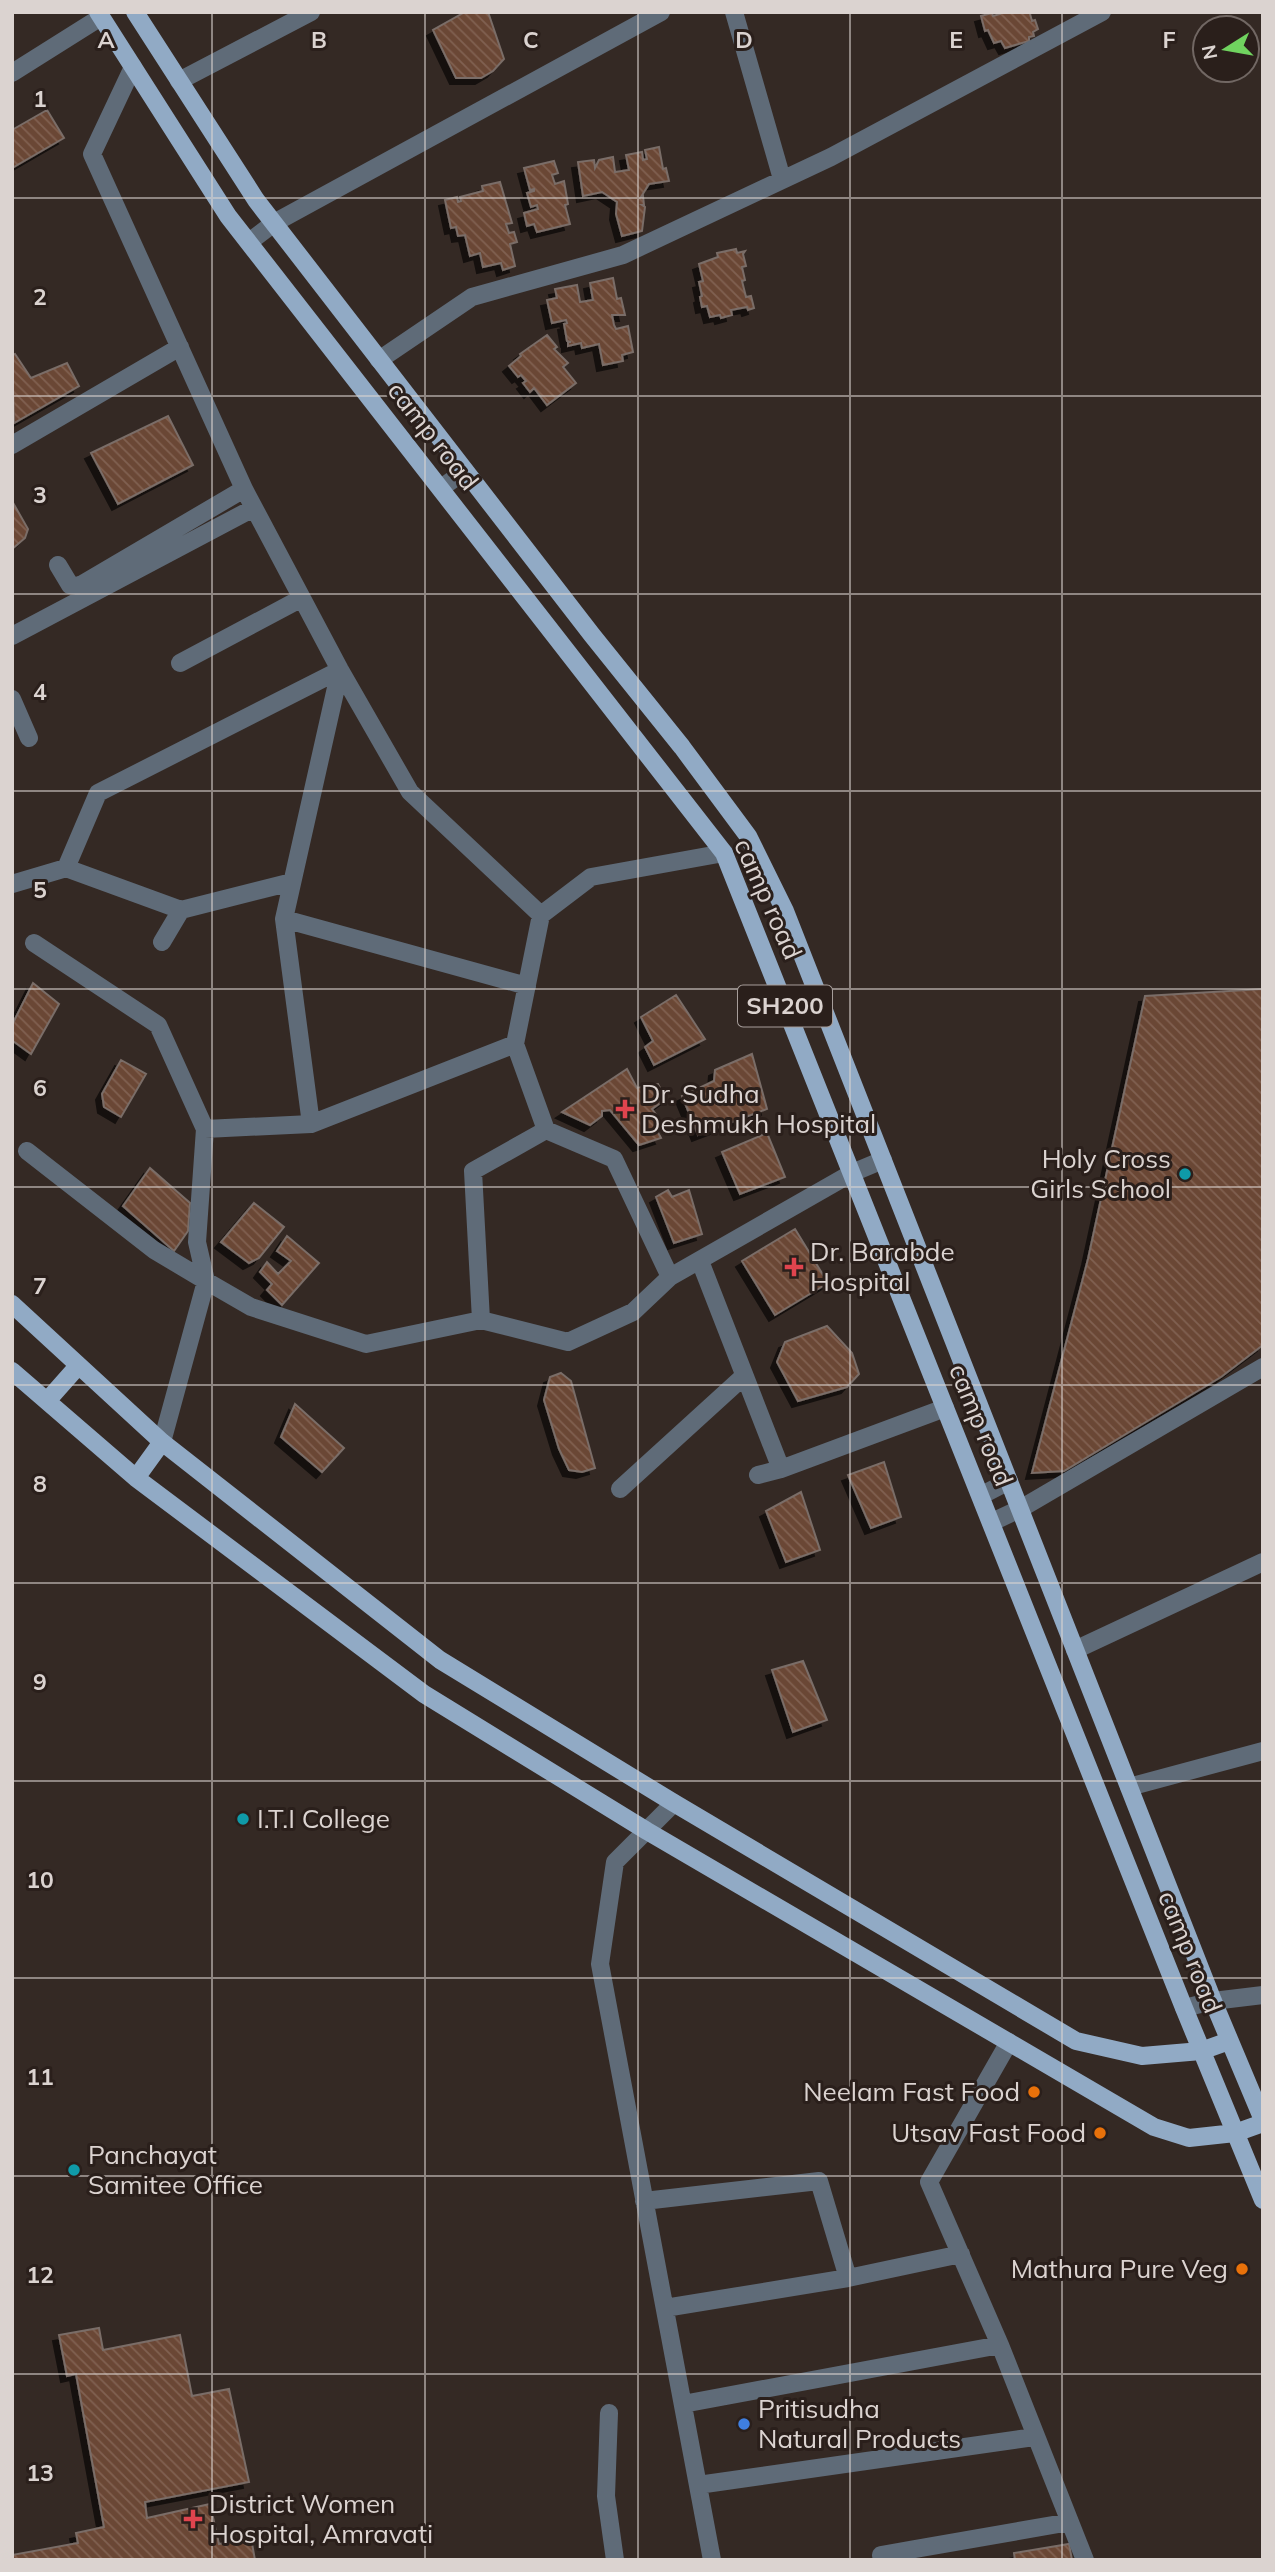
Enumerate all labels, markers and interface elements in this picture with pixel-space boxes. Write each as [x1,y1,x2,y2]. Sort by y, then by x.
north arrow [1191,14,1261,84]
text: A [97,25,115,54]
text: B [311,25,327,54]
text: C [523,25,539,54]
text: D [735,25,753,54]
text: E [949,25,963,54]
text: F [1162,25,1176,54]
text: N [1196,43,1222,62]
text: 1 [33,84,47,113]
text: 2 [33,282,47,311]
street label: camp road [381,375,486,497]
text: 3 [33,480,47,509]
text: 4 [33,677,47,706]
street label: camp road [727,833,810,964]
text: 5 [33,875,47,904]
road number: SH200 [738,986,832,1026]
text: 6 [33,1073,47,1102]
place label: Dr. Sudha Deshmukh Hospital [641,1077,876,1140]
marker: Dr. Sudha Deshmukh Hospital [615,1099,635,1119]
place label: Holy Cross Girls School [1030,1142,1171,1205]
marker: Holy Cross Girls School [1177,1166,1193,1182]
place label: Dr. Barabde Hospital [810,1235,955,1298]
marker: Dr. Barabde Hospital [784,1257,804,1277]
text: 7 [33,1271,47,1300]
street label: camp road [942,1359,1021,1491]
text: 8 [33,1469,47,1498]
text: 9 [33,1667,47,1696]
place label: I.T.I College [257,1802,390,1835]
marker: I.T.I College [235,1811,251,1827]
text: 10 [26,1865,54,1894]
street label: camp road [1151,1886,1230,2018]
text: 11 [26,2062,54,2091]
place label: Neelam Fast Food [803,2075,1020,2108]
marker: Neelam Fast Food [1026,2084,1042,2100]
place label: Utsav Fast Food [891,2116,1086,2149]
marker: Utsav Fast Food [1092,2125,1108,2141]
place label: Panchayat Samitee Office [88,2138,263,2201]
marker: Panchayat Samitee Office [66,2162,82,2178]
place label: Mathura Pure Veg [1011,2252,1228,2285]
text: 12 [26,2260,54,2289]
marker: Mathura Pure Veg [1234,2261,1250,2277]
place label: Pritisudha Natural Products [758,2392,961,2455]
marker: Pritisudha Natural Products [736,2416,752,2432]
text: 13 [26,2458,54,2487]
place label: District Women Hospital, Amravati [209,2487,433,2550]
marker: District Women Hospital, Amravati [183,2509,203,2529]

